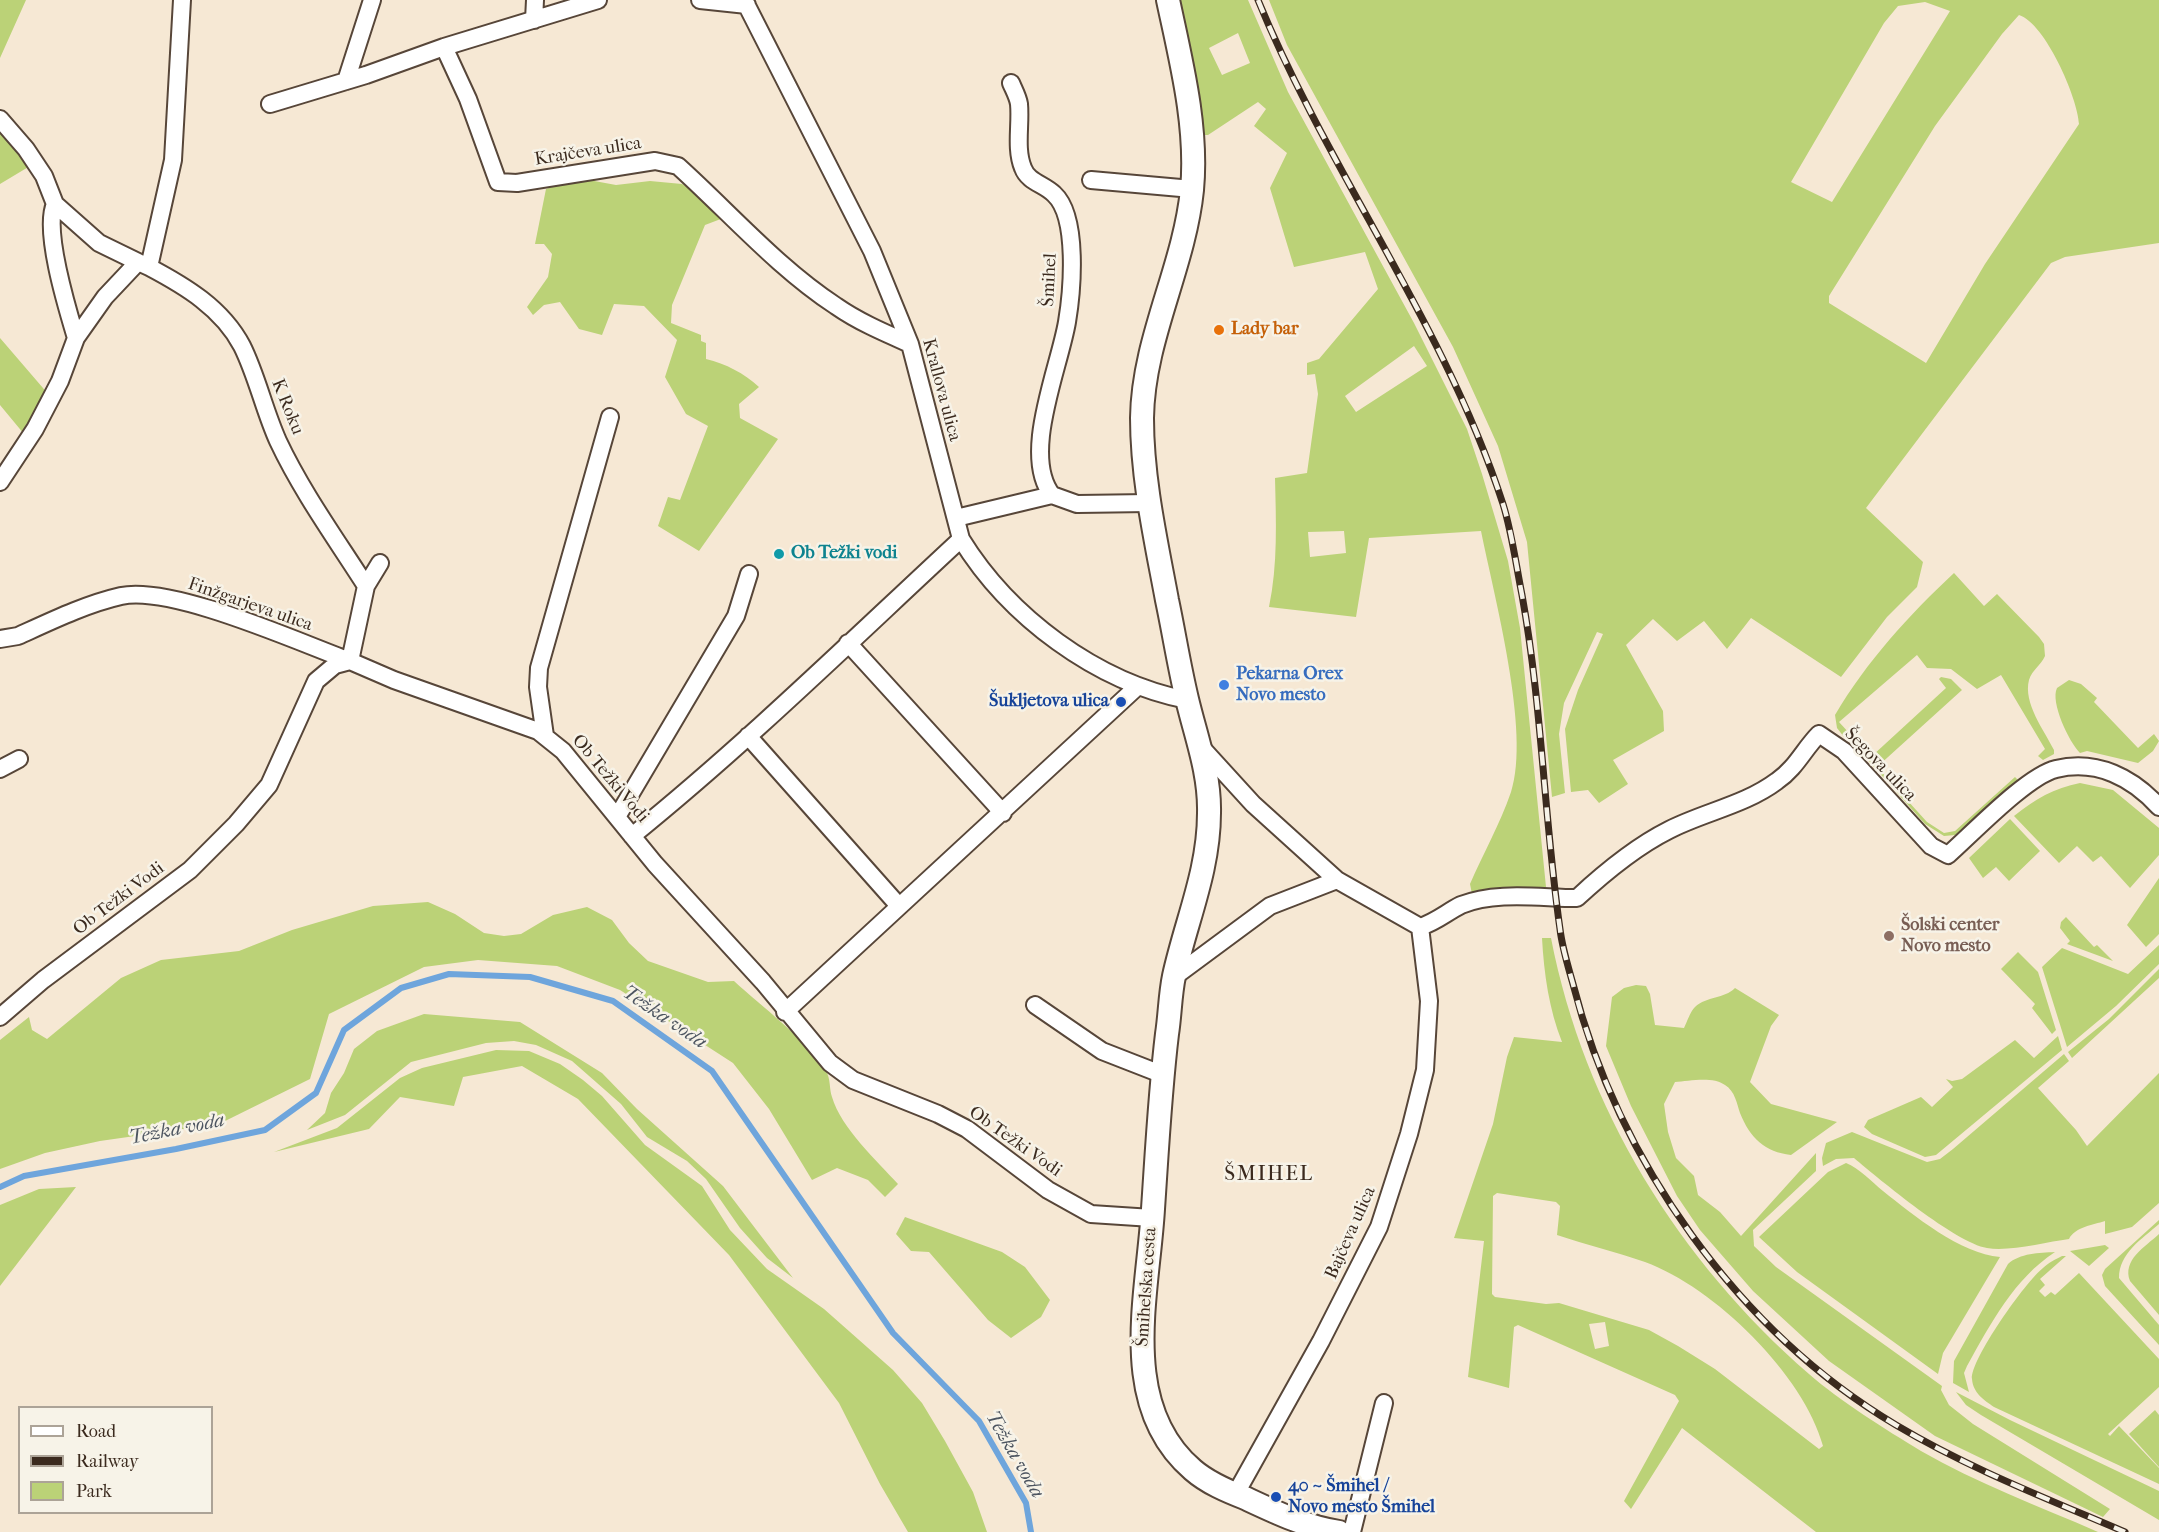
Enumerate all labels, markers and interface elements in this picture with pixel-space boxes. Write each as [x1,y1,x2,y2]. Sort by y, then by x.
street label: Krajčeva ulica [533,133,643,171]
street label: Šmihel [1038,253,1062,307]
place label: Lady bar [1231,319,1299,341]
marker: Lady bar [1212,323,1226,337]
street label: Krallova ulica [917,336,965,444]
street label: K Roku [266,376,308,438]
place label: Ob Težki vodi [791,543,897,565]
marker: Ob Težki vodi [772,547,786,561]
street label: Finžgarjeva ulica [185,574,315,636]
place label: Pekarna Orex Novo mesto [1236,664,1343,706]
marker: Pekarna Orex Novo mesto [1217,678,1231,692]
place label: Šukljetova ulica [989,691,1109,713]
marker: Šukljetova ulica [1114,695,1128,709]
street label: Šegova ulica [1840,724,1920,806]
street label: Ob Težki Vodi [567,731,653,827]
street label: Ob Težki Vodi [69,858,169,940]
place label: Šolski center Novo mesto [1901,915,1999,958]
marker: Šolski center Novo mesto [1882,929,1896,943]
water label: Težka voda [617,981,711,1055]
street label: Ob Težki Vodi [964,1102,1066,1182]
water label: Težka voda [127,1109,227,1151]
district label: ŠMIHEL [1224,1162,1314,1188]
street label: Bajčeva ulica [1321,1183,1381,1283]
street label: Šmihelska cesta [1132,1227,1162,1347]
legend [18,1406,213,1514]
water label: Težka voda [979,1407,1049,1503]
text: Road [76,1421,116,1442]
text: Railway [76,1451,139,1472]
place label: 40 ~ Šmihel / Novo mesto Šmihel [1288,1476,1435,1518]
text: Park [76,1481,112,1502]
marker: 40 ~ Šmihel / Novo mesto Šmihel [1269,1490,1283,1504]

